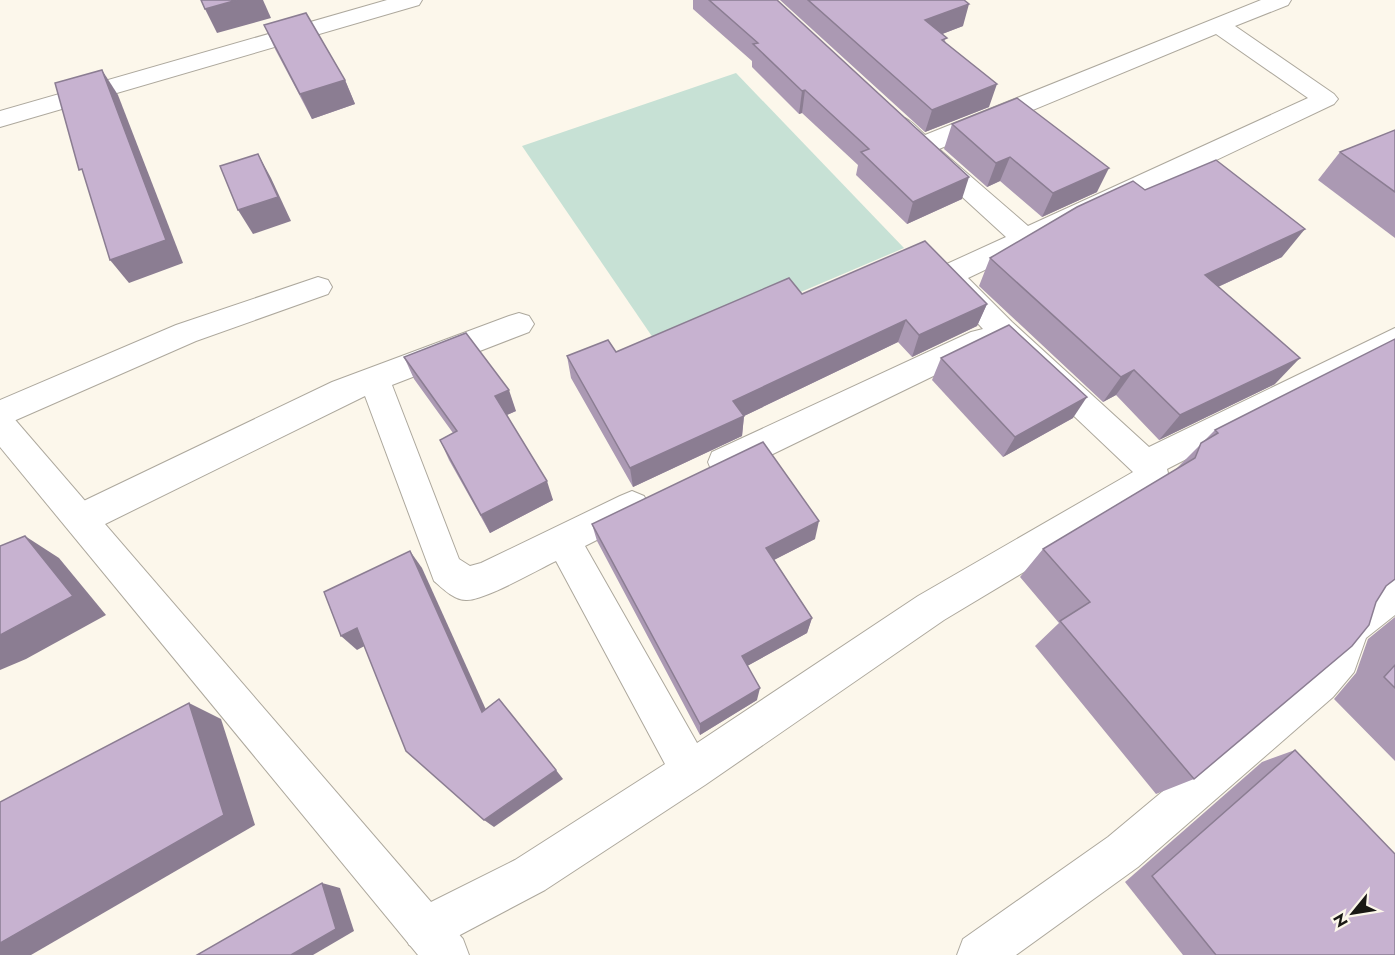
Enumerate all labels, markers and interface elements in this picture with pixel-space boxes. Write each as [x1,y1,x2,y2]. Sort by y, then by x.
north arrow [1323,883,1383,943]
text: N [1327,909,1354,932]

